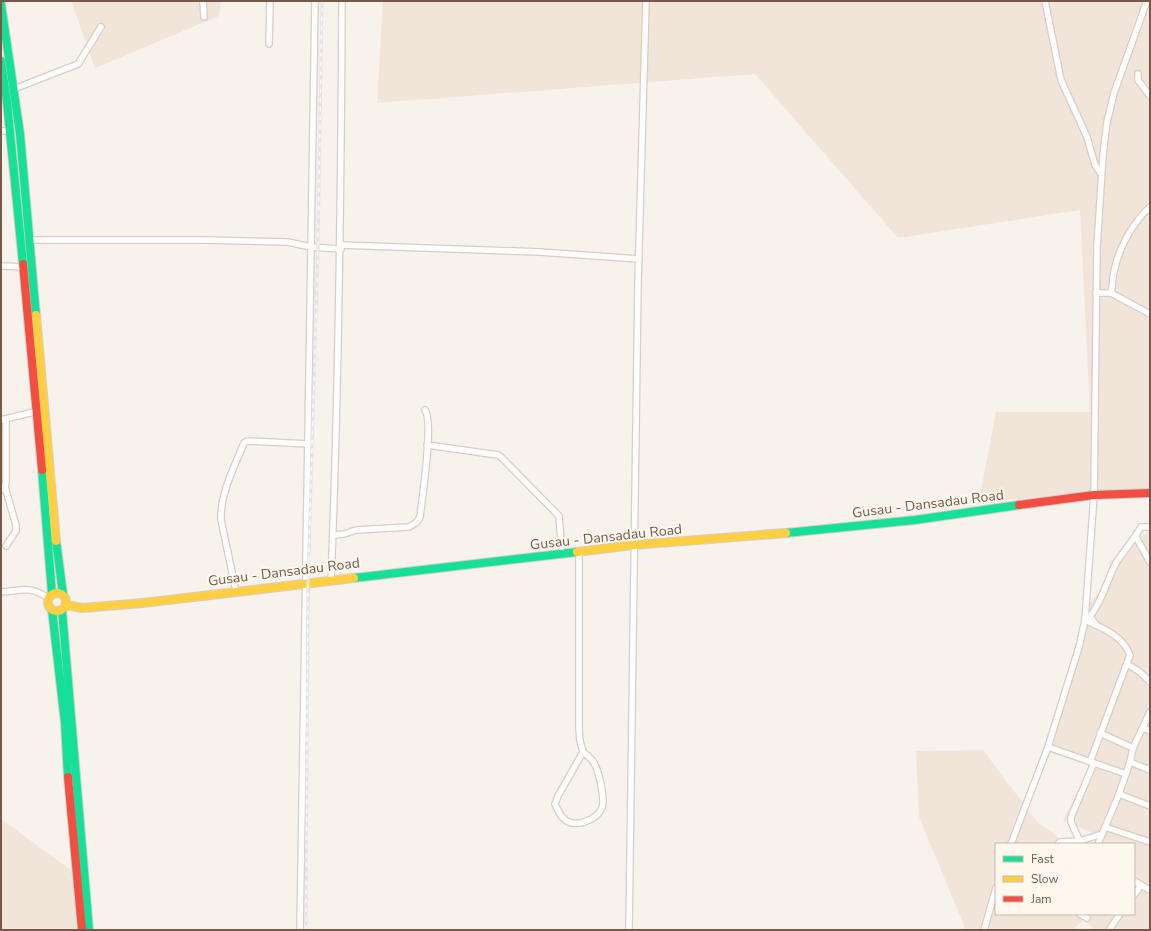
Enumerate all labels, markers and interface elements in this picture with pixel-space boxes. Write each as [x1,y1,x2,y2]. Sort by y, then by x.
street label: Gusau - Dansadau Road [851,485,1005,523]
street label: Gusau - Dansadau Road [529,520,683,554]
street label: Gusau - Dansadau Road [207,553,361,591]
legend [995,843,1135,915]
text: Fast [1031,851,1054,867]
text: Slow [1031,871,1059,887]
text: Jam [1030,891,1052,907]

